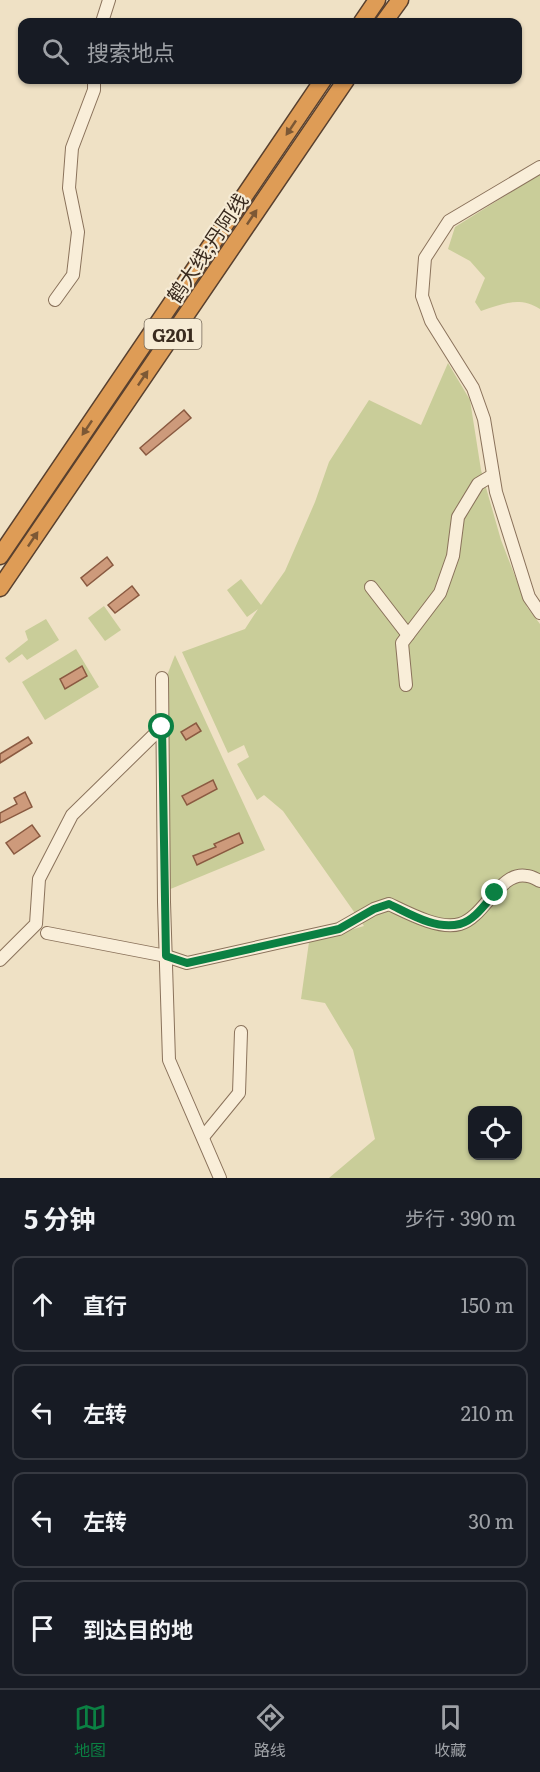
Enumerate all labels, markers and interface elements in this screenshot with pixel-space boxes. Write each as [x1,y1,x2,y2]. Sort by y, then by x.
search box [18,18,522,84]
icon: search [39,35,72,68]
text: 搜索地点 [87,35,175,68]
one-way arrow [286,120,297,136]
street label: 鹤大线;丹阿线 [158,186,254,308]
one-way arrow [246,209,257,225]
road number: G201 [144,319,201,349]
one-way arrow [137,370,148,386]
one-way arrow [81,420,93,436]
one-way arrow [27,532,39,548]
route start [148,713,174,739]
route end [481,879,507,905]
map controls [468,1106,522,1160]
button: locate [468,1106,522,1160]
text: 5 分钟 [24,1198,95,1237]
text: 步行 · 390 m [405,1202,516,1232]
icon: ahead [26,1288,59,1321]
text: 直行 [83,1288,127,1321]
text: 150 m [461,1289,514,1319]
icon: left [26,1396,59,1429]
text: 左转 [83,1396,127,1429]
text: 210 m [461,1397,514,1427]
icon: left [26,1504,59,1537]
text: 左转 [83,1504,127,1537]
text: 30 m [468,1505,514,1535]
icon: arrive [26,1612,59,1645]
text: 到达目的地 [83,1612,193,1645]
tab: 地图 [74,1701,107,1761]
tab: 路线 [254,1701,287,1761]
tab: 收藏 [434,1701,467,1761]

